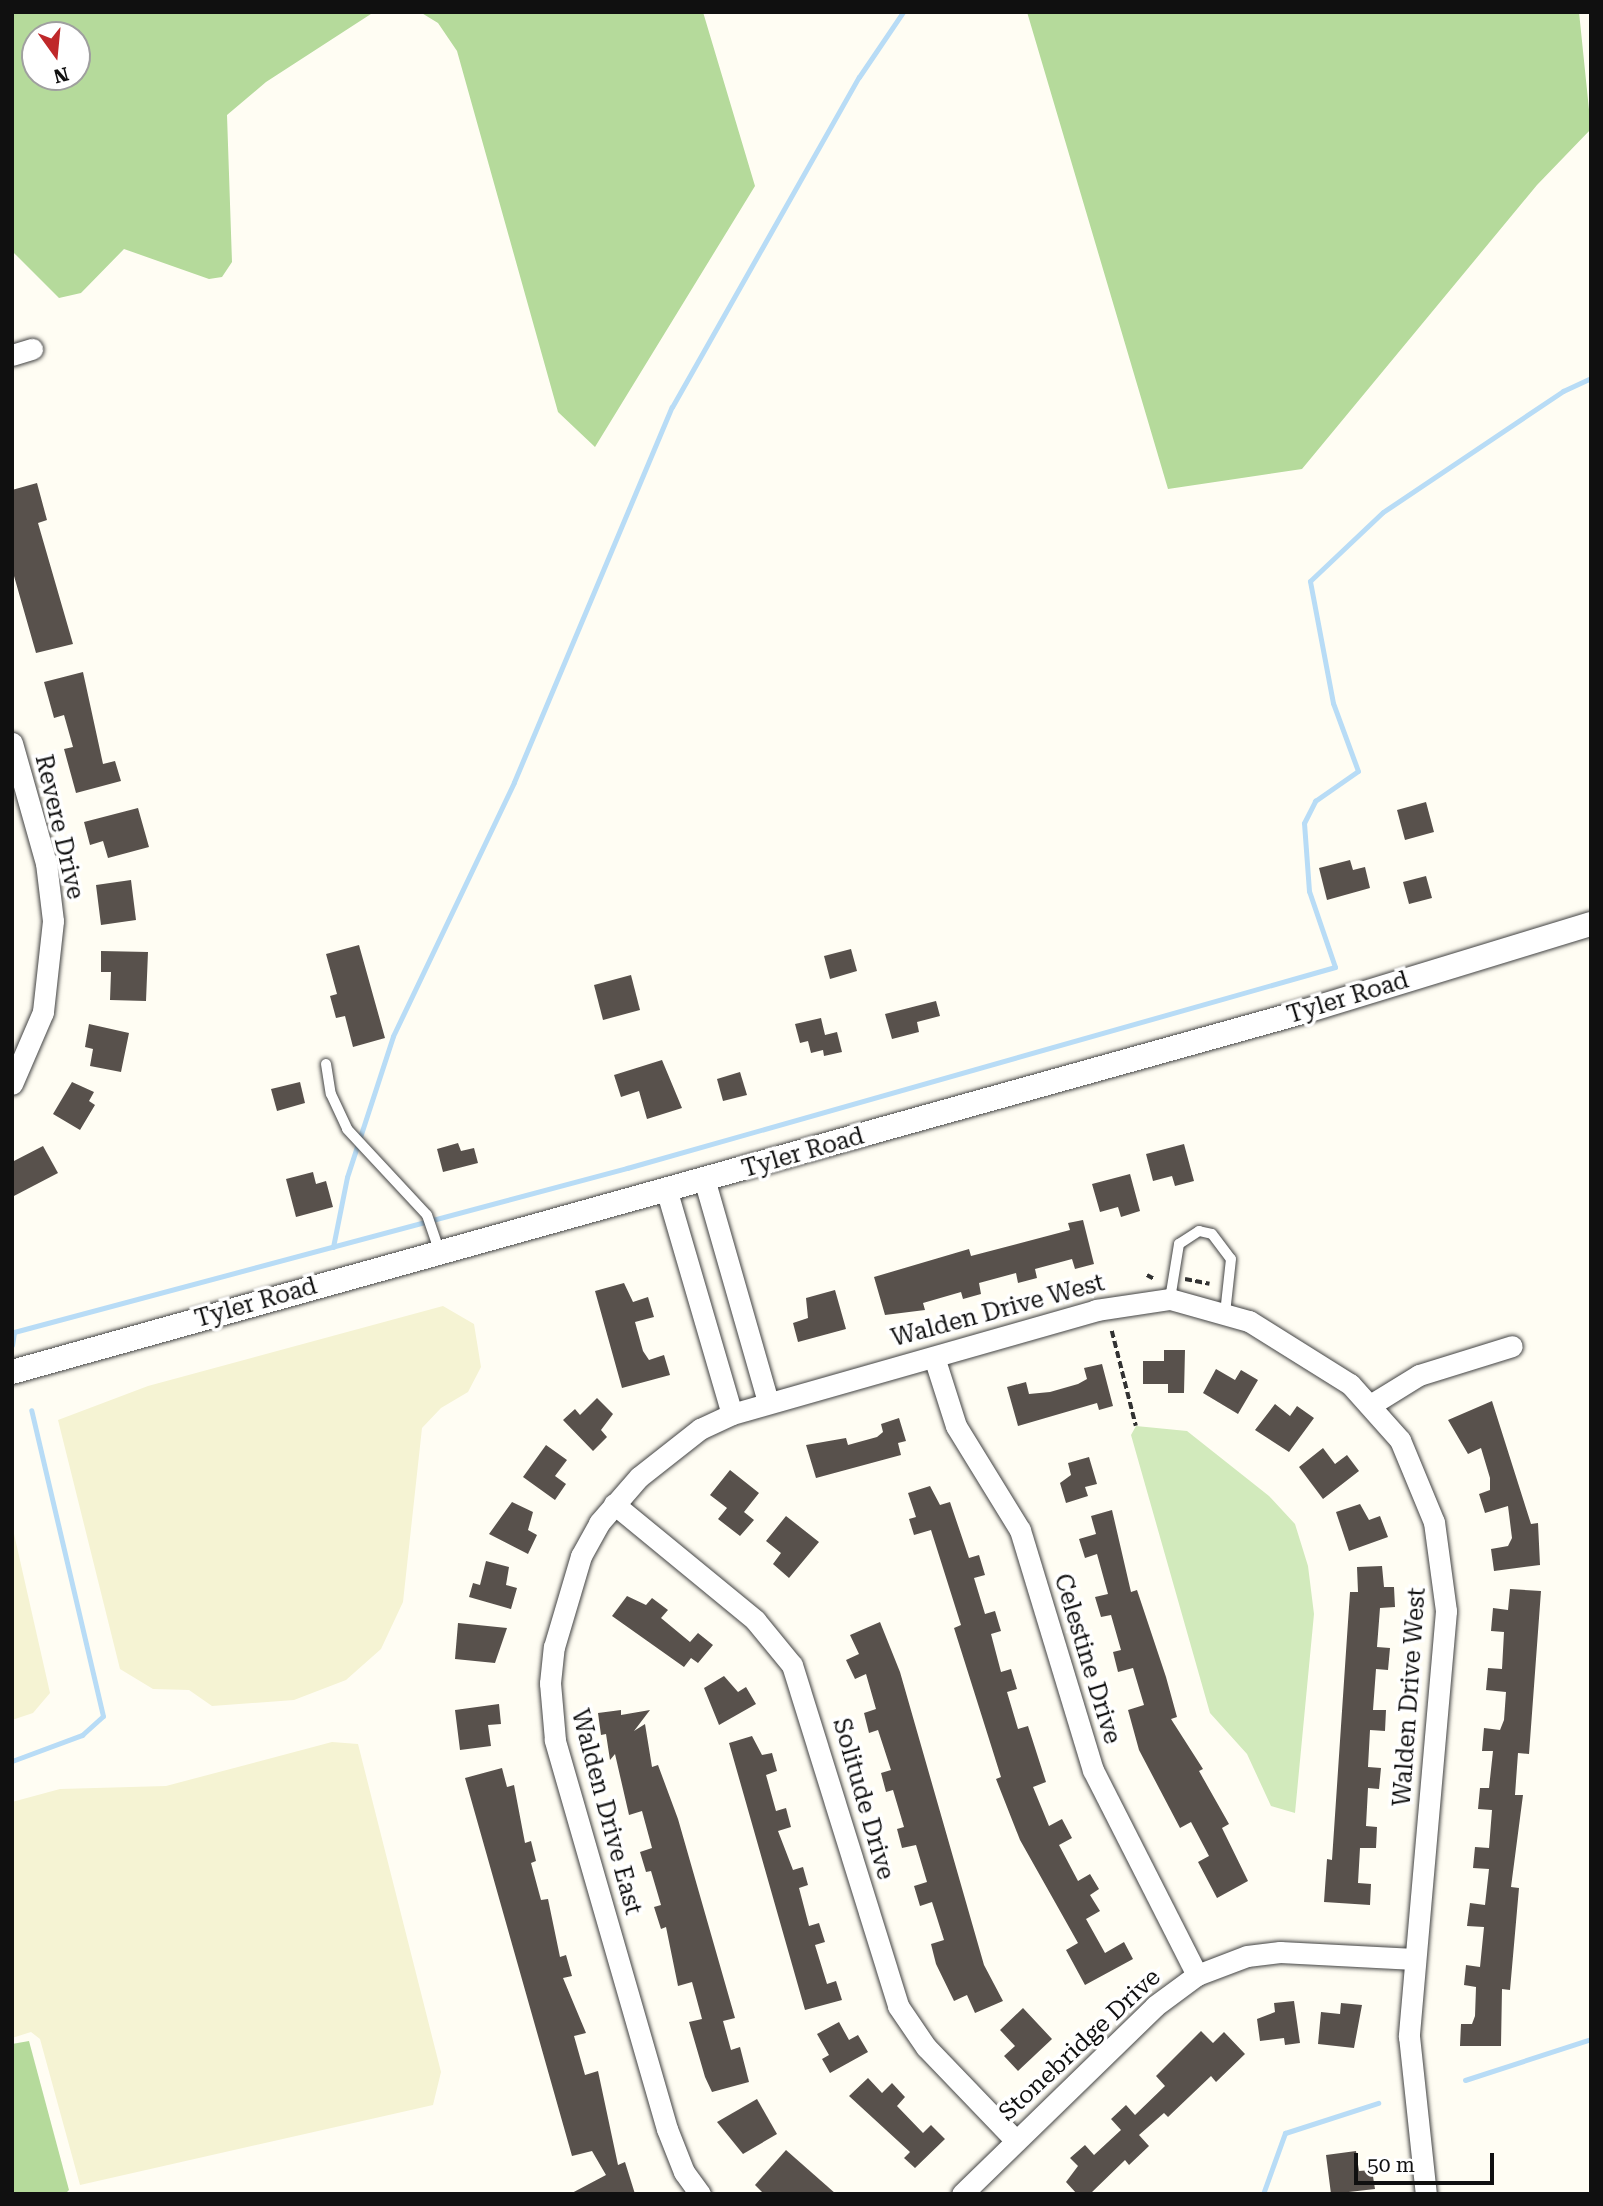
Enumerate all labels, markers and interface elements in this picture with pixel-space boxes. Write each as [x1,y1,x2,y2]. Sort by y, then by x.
north arrow [21,21,91,91]
text: N [51,62,71,88]
street label: Revere Drive [28,752,90,902]
street label: Tyler Road [1284,966,1412,1030]
street label: Tyler Road [739,1122,867,1184]
street label: Walden Drive West [888,1269,1108,1353]
street label: Tyler Road [192,1272,320,1334]
street label: Celestine Drive [1047,1571,1127,1747]
street label: Walden Drive West [1388,1587,1432,1807]
street label: Walden Drive East [565,1706,647,1918]
street label: Solitude Drive [826,1715,900,1883]
street label: Stonebridge Drive [993,1963,1167,2127]
scale bar [1358,2140,1498,2184]
text: 50 m [1367,2153,1415,2177]

